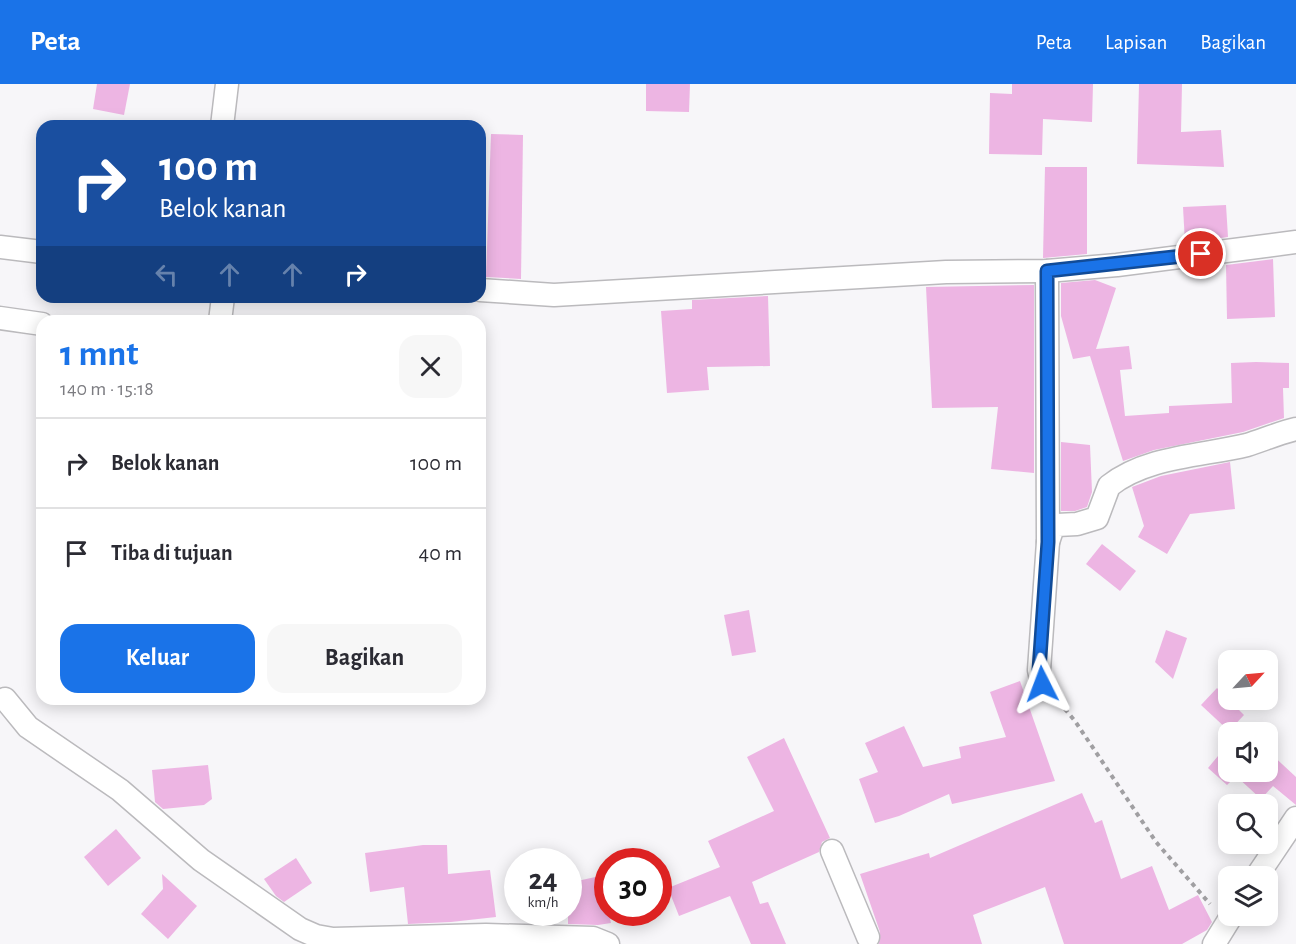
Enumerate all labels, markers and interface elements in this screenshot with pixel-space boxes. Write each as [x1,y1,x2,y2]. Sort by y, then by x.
text: Peta [30,28,81,56]
text: Peta [1036,32,1072,53]
text: Lapisan [1105,32,1167,53]
text: Bagikan [1200,32,1266,53]
icon: right [60,144,138,222]
text: 100 m [159,146,258,188]
text: Belok kanan [159,195,286,222]
pin [1175,228,1226,279]
icon: arrive [1184,237,1217,270]
icon: left [150,258,183,291]
icon: ahead [213,258,246,291]
icon: ahead [276,258,309,291]
icon: right [339,258,372,291]
button: close [399,335,462,398]
text: 1 mnt [60,336,138,372]
text: 140 m · 15:18 [60,379,154,399]
icon: right [60,447,93,480]
text: Belok kanan [111,452,219,474]
text: 100 m [410,452,462,474]
icon: arrive [60,537,93,570]
text: Tiba di tujuan [111,542,233,564]
text: 40 m [419,542,462,564]
button: Keluar [60,624,255,693]
button: Bagikan [267,624,462,693]
north arrow [1218,650,1278,710]
map controls [1218,650,1278,926]
position arrow [1010,652,1074,716]
button: sound [1218,722,1278,782]
button: search [1218,794,1278,854]
speed limit sign: 30 [594,848,672,926]
text: 24 [528,865,558,895]
button: layers [1218,866,1278,926]
text: km/h [528,895,558,910]

